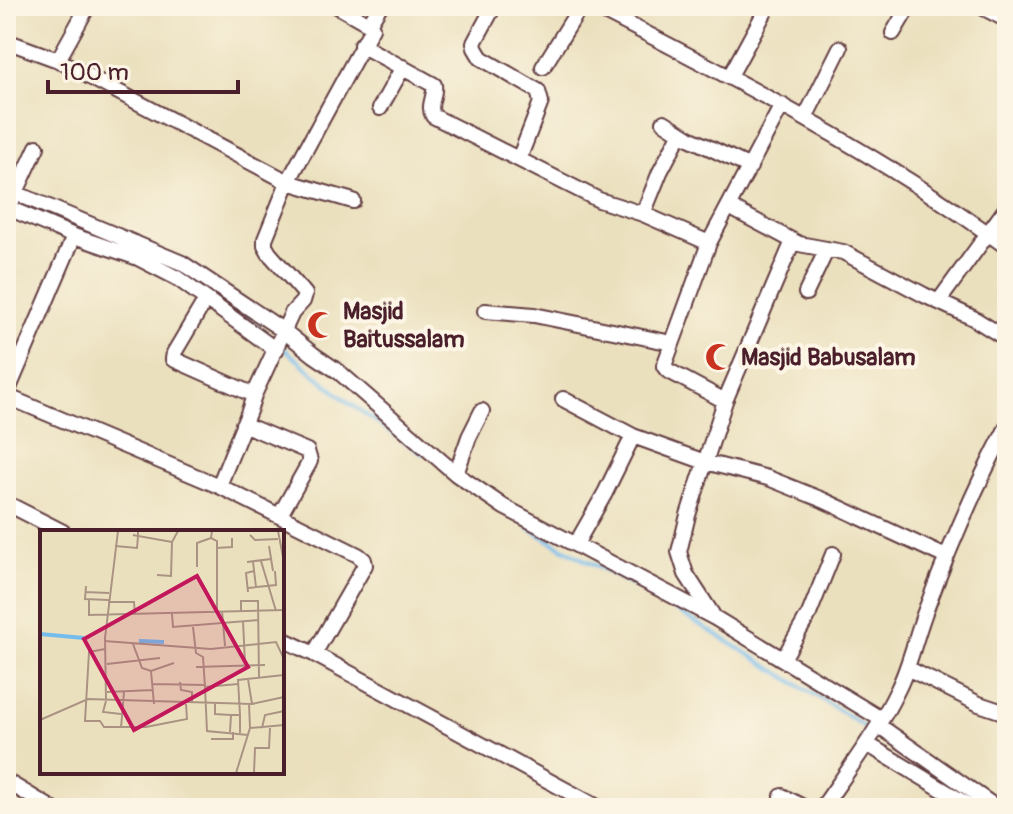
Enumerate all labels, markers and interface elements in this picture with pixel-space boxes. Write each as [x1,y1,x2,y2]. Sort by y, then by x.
scale bar [48,44,238,94]
text: 100 m [60,58,129,87]
place label: Masjid Baitussalam [343,297,465,354]
mosque icon: Masjid Baitussalam [306,310,336,340]
mosque icon: Masjid Babusalam [704,342,734,372]
place label: Masjid Babusalam [741,343,916,372]
inset map [40,530,284,774]

